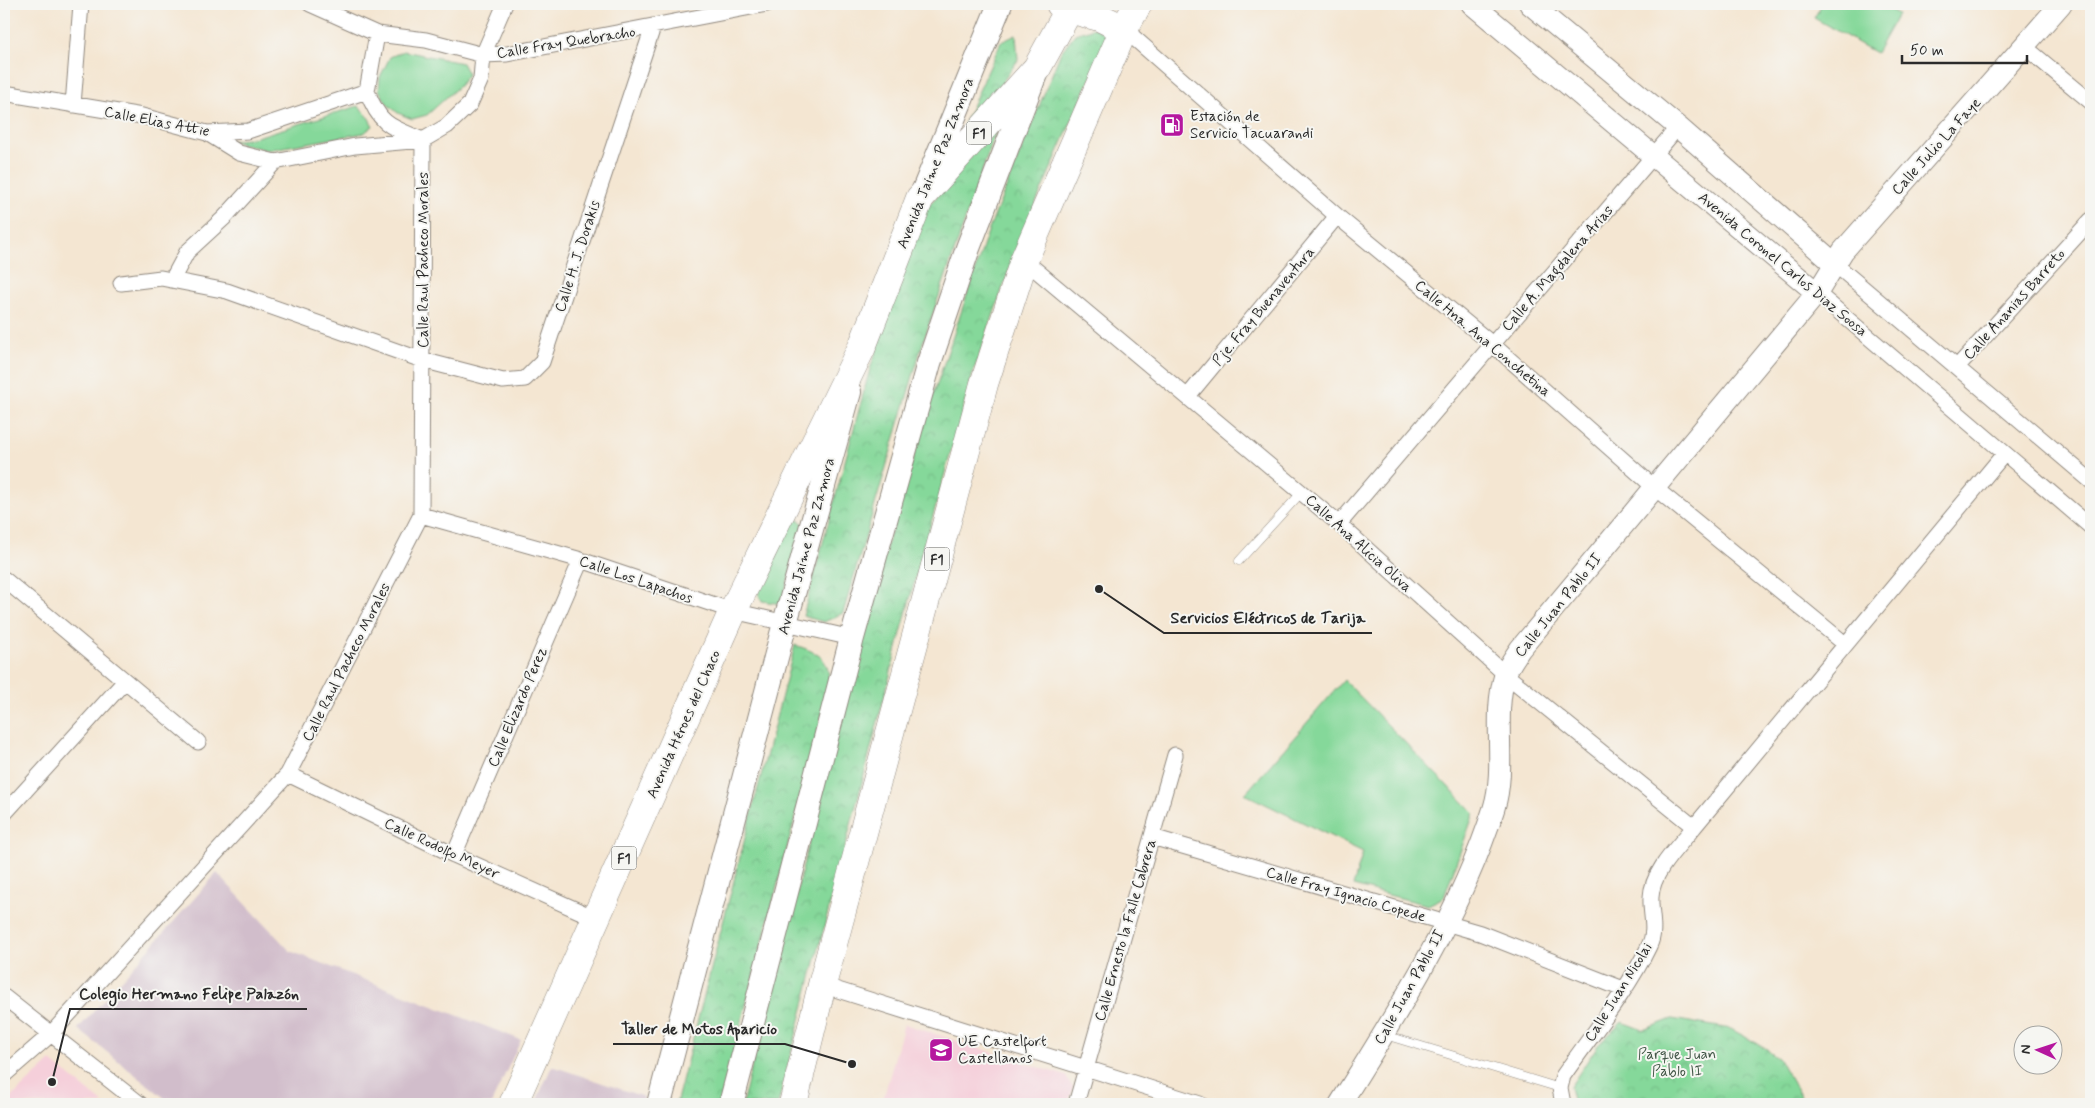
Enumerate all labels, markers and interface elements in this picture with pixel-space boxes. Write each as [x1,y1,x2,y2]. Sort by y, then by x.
street label: Calle Fray Quebracho [495,22,637,64]
scale bar [1902,32,2028,64]
text: 50 m [1910,41,1944,61]
street label: Avenida Jaime Paz Zamora [892,75,979,252]
street label: Calle Julio La Faye [1888,94,1986,200]
street label: Calle Elias Attie [102,102,212,142]
place label: Estación de Servicio Tacuarandi [1190,107,1313,144]
fuel station icon: Estación de Servicio Tacuarandi [1159,112,1185,138]
road number: F1 [966,122,992,144]
street label: Calle Raul Pacheco Morales [414,172,434,348]
street label: Avenida Coronel Carlos Diaz Soosa [1694,188,1871,342]
street label: Calle H. J. Dorakis [550,197,606,315]
street label: Calle A. Magdalena Arias [1497,201,1619,337]
street label: Pje. Fray Buenaventura [1208,243,1320,370]
street label: Calle Ananias Barreto [1959,245,2070,365]
street label: Calle Hna. Ana Conchetina [1410,276,1555,402]
street label: Avenida Jaime Paz Zamora [774,456,840,637]
street label: Calle Ana Alicia Oliva [1301,490,1416,597]
road number: F1 [924,548,950,570]
street label: Calle Juan Pablo II [1511,549,1607,662]
street label: Calle Los Lapachos [576,551,695,609]
street label: Calle Raul Pacheco Morales [298,579,396,745]
callout: Servicios Eléctricos de Tarija [1164,602,1372,633]
text: Servicios Eléctricos de Tarija [1171,608,1366,629]
street label: Calle Elizardo Perez [484,644,552,770]
street label: Avenida Héroes del Chaco [642,647,726,802]
street label: Calle Rodolfo Meyer [380,813,502,886]
street label: Calle Ernesto la Falle Cabrera [1090,837,1162,1024]
road number: F1 [612,846,636,870]
street label: Calle Fray Ignacio Copede [1264,863,1428,927]
street label: Calle Juan Pablo II [1370,926,1450,1048]
street label: Calle Juan Nicolai [1580,939,1657,1046]
callout: Colegio Hermano Felipe Palazón [70,978,307,1009]
text: Colegio Hermano Felipe Palazón [79,984,299,1007]
callout: Taller de Motos Aparicio [613,1013,785,1044]
text: Taller de Motos Aparicio [621,1019,777,1041]
north arrow [2012,1026,2062,1076]
place label: UE Castelfort Castellanos [958,1032,1047,1069]
school or university icon: UE Castelfort Castellanos [928,1037,954,1063]
text: N [2017,1044,2035,1055]
park label: Parque Juan Pablo II [1638,1045,1716,1082]

